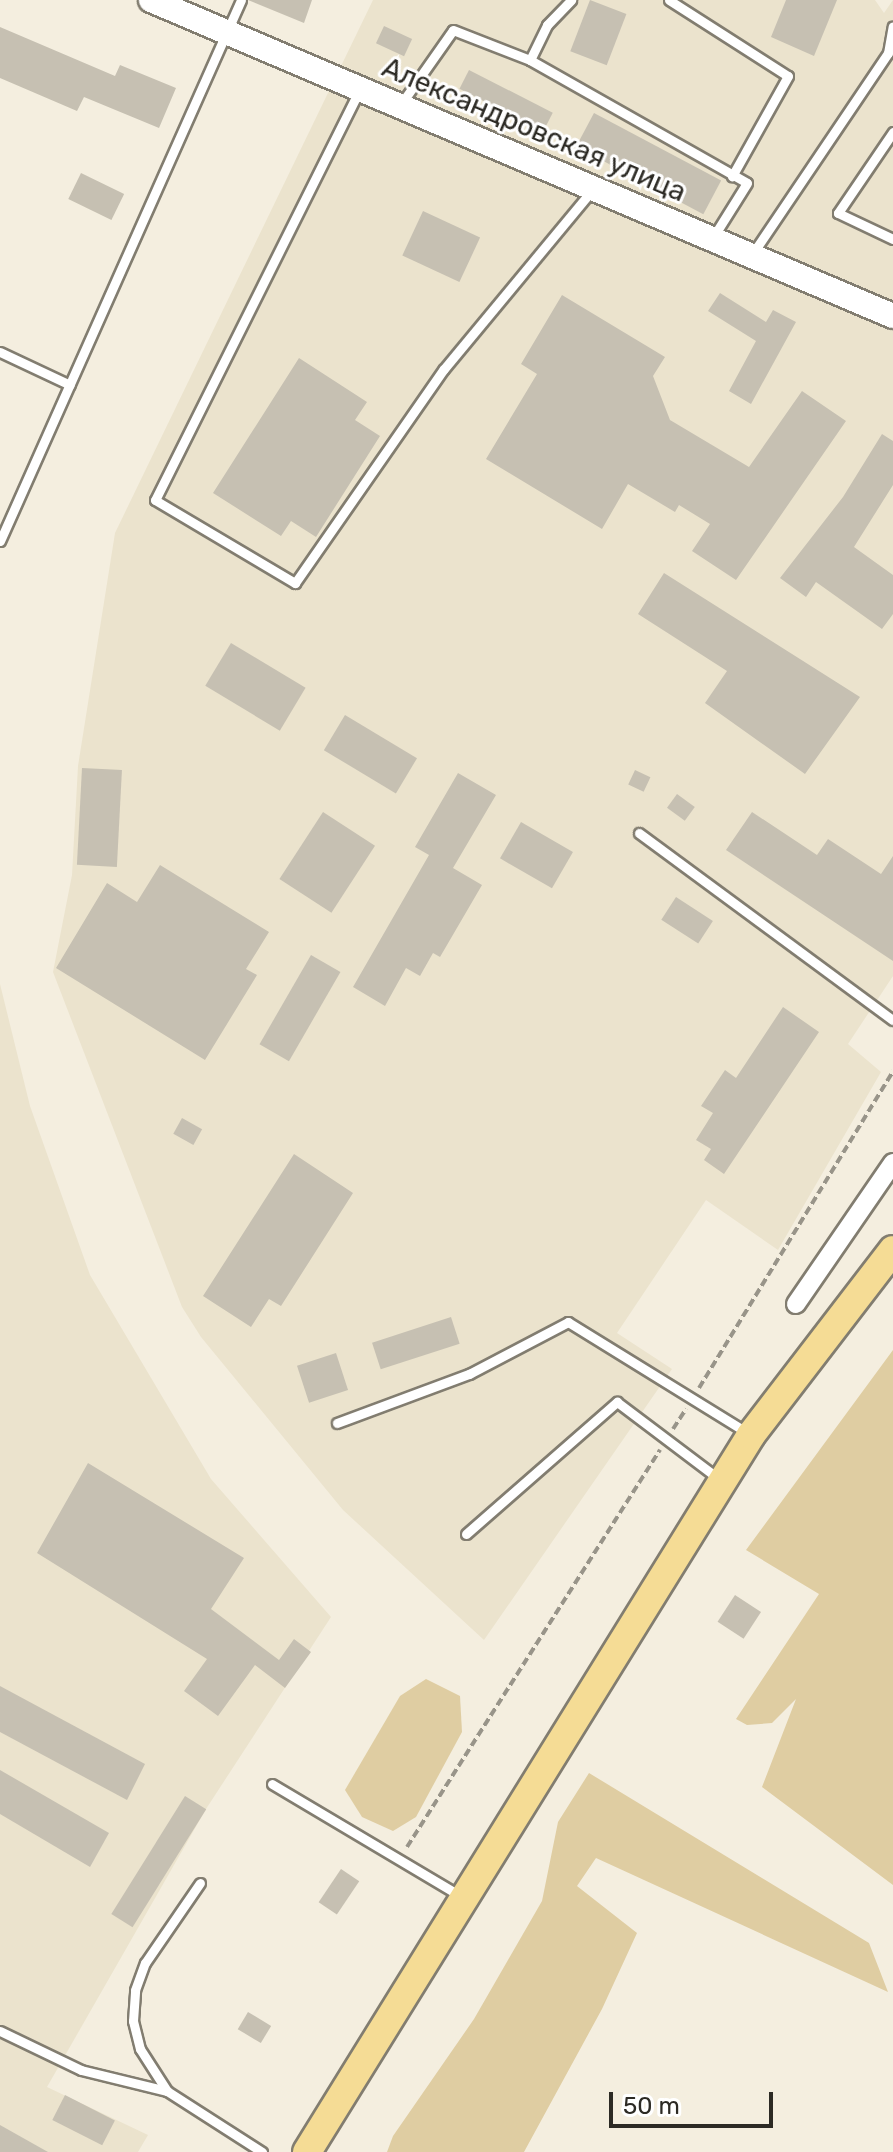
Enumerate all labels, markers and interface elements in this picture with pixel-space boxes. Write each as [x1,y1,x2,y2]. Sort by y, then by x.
street label: Александровская улица [377,51,691,209]
scale bar [613,2076,777,2126]
text: 50 m [623,2092,680,2120]

